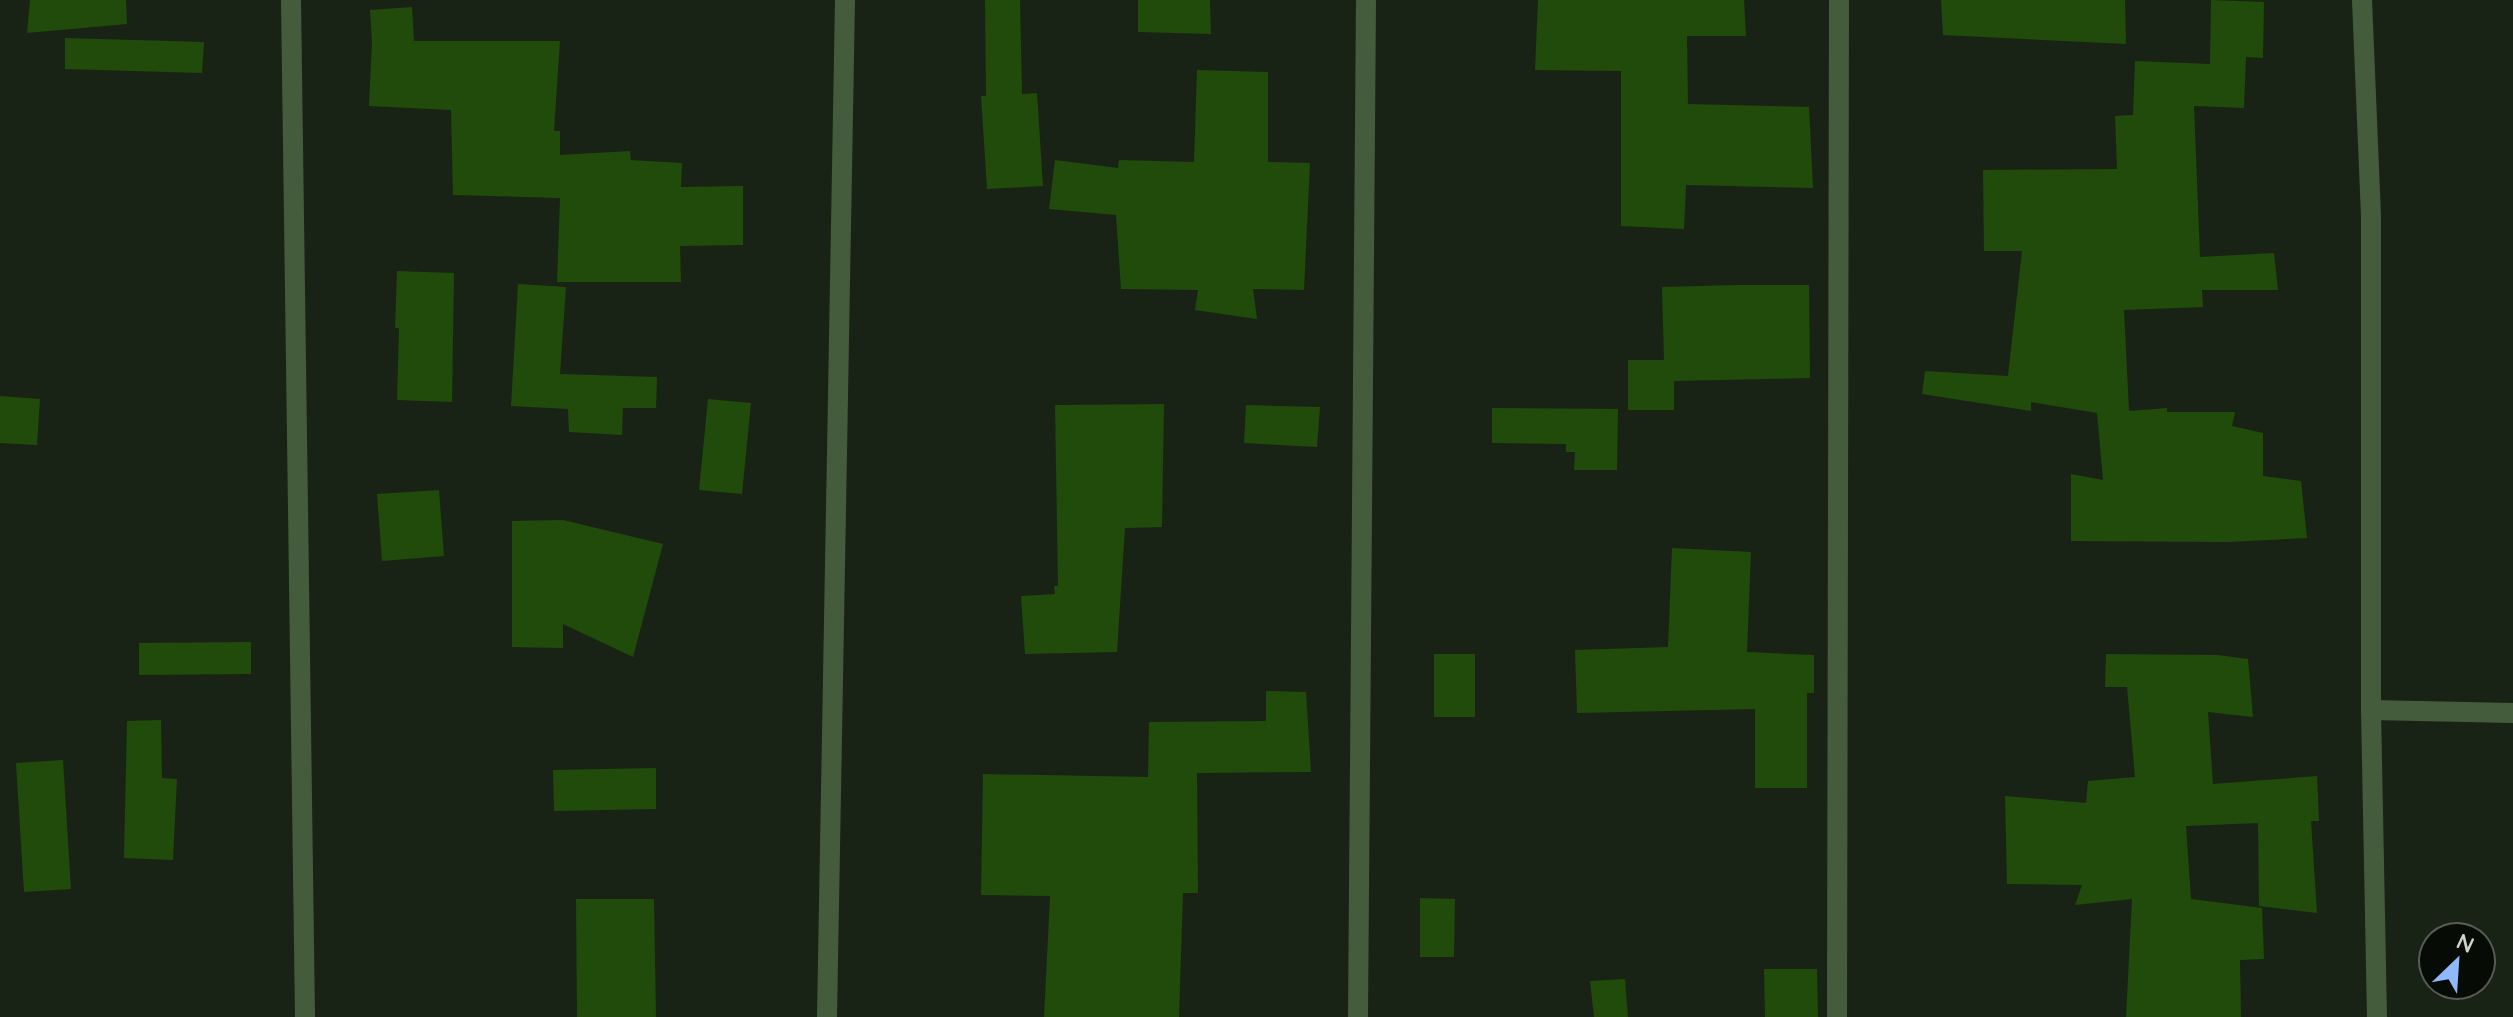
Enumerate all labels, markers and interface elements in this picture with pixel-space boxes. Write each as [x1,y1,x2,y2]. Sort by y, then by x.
north arrow [2417,921,2497,1001]
text: N [2452,927,2479,959]

